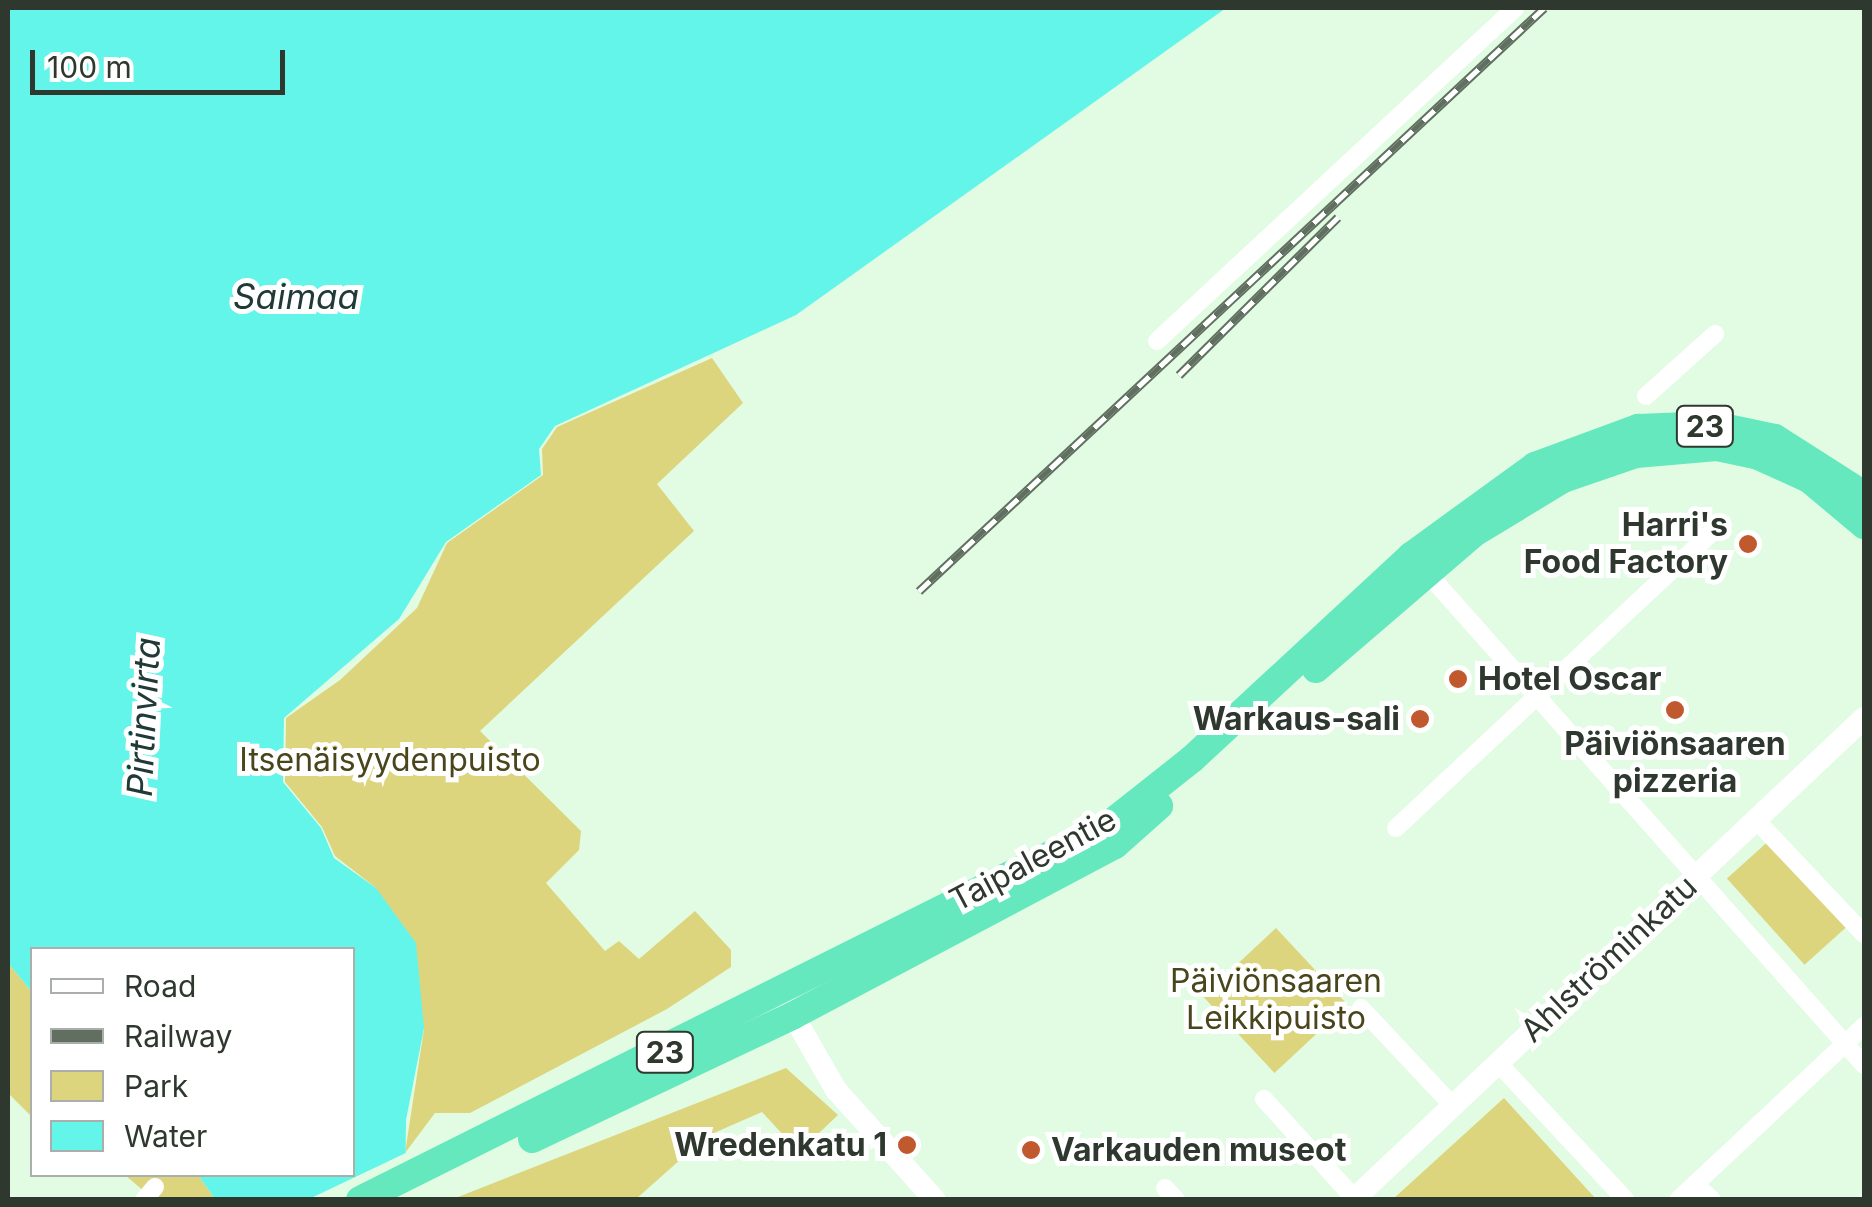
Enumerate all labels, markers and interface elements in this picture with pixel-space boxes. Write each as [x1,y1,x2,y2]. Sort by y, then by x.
scale bar [35,30,290,92]
text: 100 m [47,49,132,85]
water label: Saimaa [233,275,359,317]
road number: 23 [1675,401,1735,451]
place label: Harri's Food Factory [1524,507,1728,582]
marker: Harri's Food Factory [1737,533,1759,555]
water label: Pirtinvirta [118,636,168,798]
place label: Hotel Oscar [1478,660,1662,698]
marker: Hotel Oscar [1447,668,1469,690]
marker: Päiviönsaaren pizzeria [1664,699,1686,721]
place label: Warkaus-sali [1193,700,1400,738]
marker: Warkaus-sali [1409,708,1431,730]
place label: Päiviönsaaren pizzeria [1564,726,1786,801]
park label: Itsenäisyydenpuisto [239,741,541,779]
street label: Taipaleentie [943,800,1123,920]
street label: Ahlströminkatu [1513,868,1705,1050]
legend [30,947,355,1177]
park label: Päiviönsaaren Leikkipuisto [1170,963,1382,1038]
text: Road [124,968,196,1004]
text: Railway [124,1018,232,1054]
road number: 23 [635,1027,695,1077]
text: Park [124,1068,188,1104]
text: Water [124,1118,207,1154]
place label: Wredenkatu 1 [674,1126,887,1164]
place label: Varkauden museot [1051,1131,1346,1169]
marker: Wredenkatu 1 [896,1134,918,1156]
marker: Varkauden museot [1020,1139,1042,1161]

